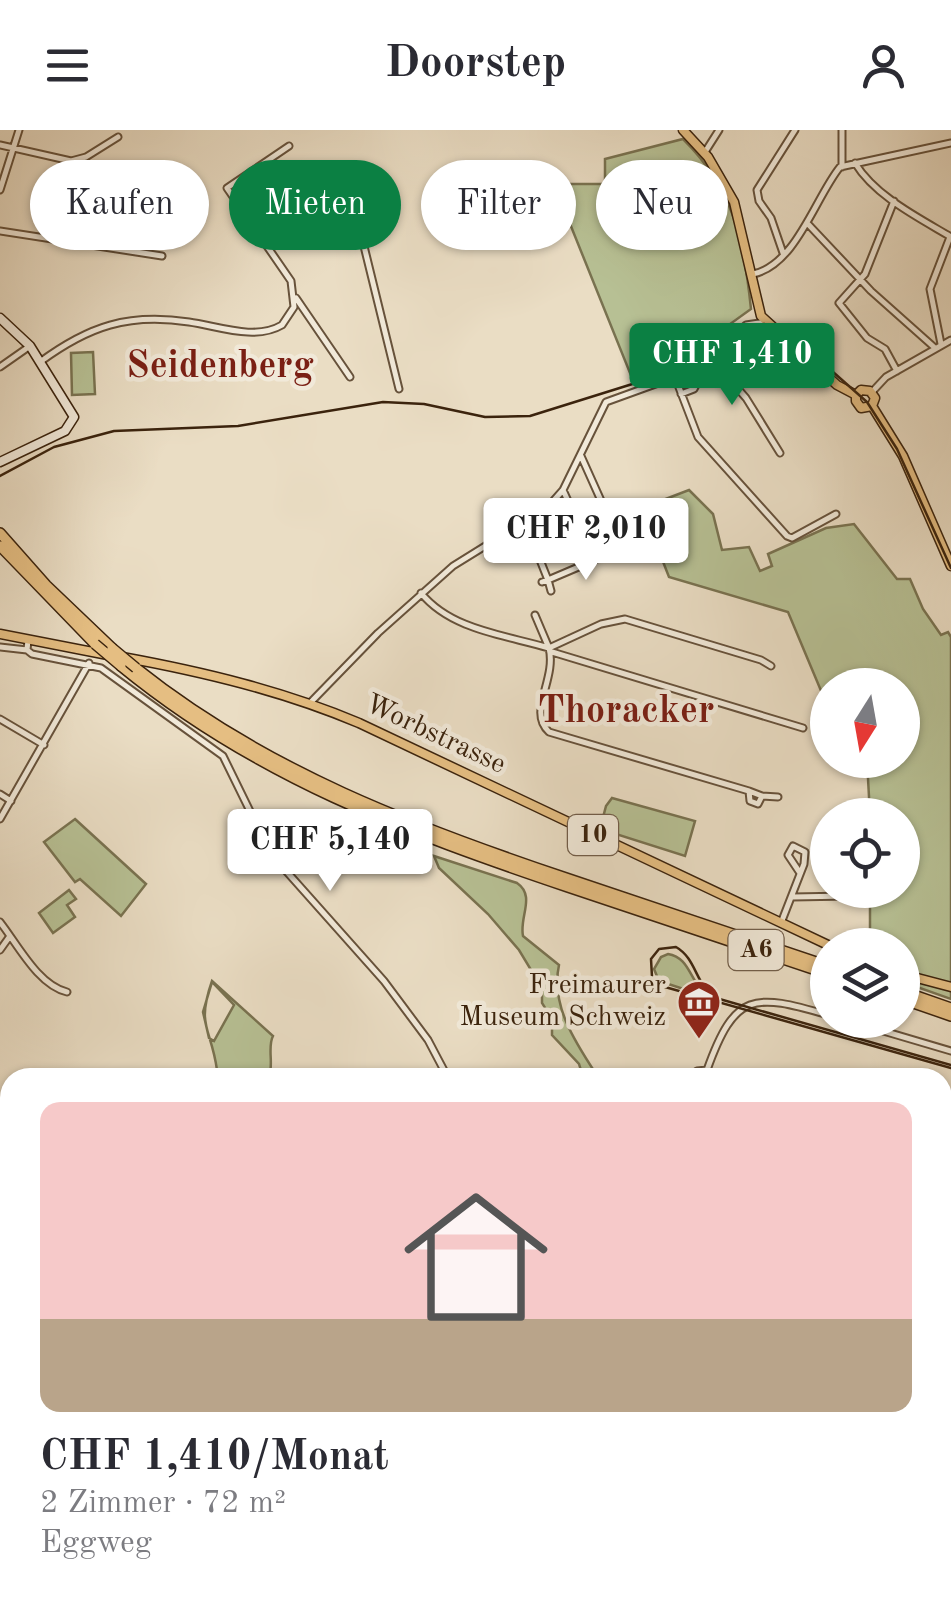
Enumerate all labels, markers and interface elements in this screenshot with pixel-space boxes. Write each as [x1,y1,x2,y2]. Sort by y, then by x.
icon: menu [40,38,95,93]
icon: person [856,38,911,93]
text: Doorstep [385,42,566,87]
chip: Kaufen [30,160,209,250]
chip: Mieten [229,160,401,250]
chip: Filter [421,160,576,250]
chip: Neu [596,160,728,250]
pin: CHF 1,410 [618,323,846,408]
text: CHF 1,410 [651,339,813,371]
district label: Seidenberg [126,348,314,386]
pin: CHF 2,010 [472,498,700,583]
text: CHF 2,010 [505,514,667,546]
north arrow [810,668,920,778]
map controls [810,668,920,1038]
street label: Worbstrasse [360,690,510,780]
district label: Thoracker [538,693,714,731]
button: locate [810,798,920,908]
pin: CHF 5,140 [216,809,444,894]
road number: 10 [568,815,618,855]
text: CHF 5,140 [249,825,411,857]
button: layers [810,928,920,1038]
road number: A6 [728,930,784,970]
place label: Freimaurer Museum Schweiz [460,972,666,1032]
museum icon: Freimaurer Museum Schweiz [676,979,722,1040]
icon: home [386,1167,566,1347]
text: CHF 1,410/Monat [40,1437,389,1479]
text: 2 Zimmer · 72 m² [40,1488,286,1520]
text: Eggweg [40,1528,152,1560]

